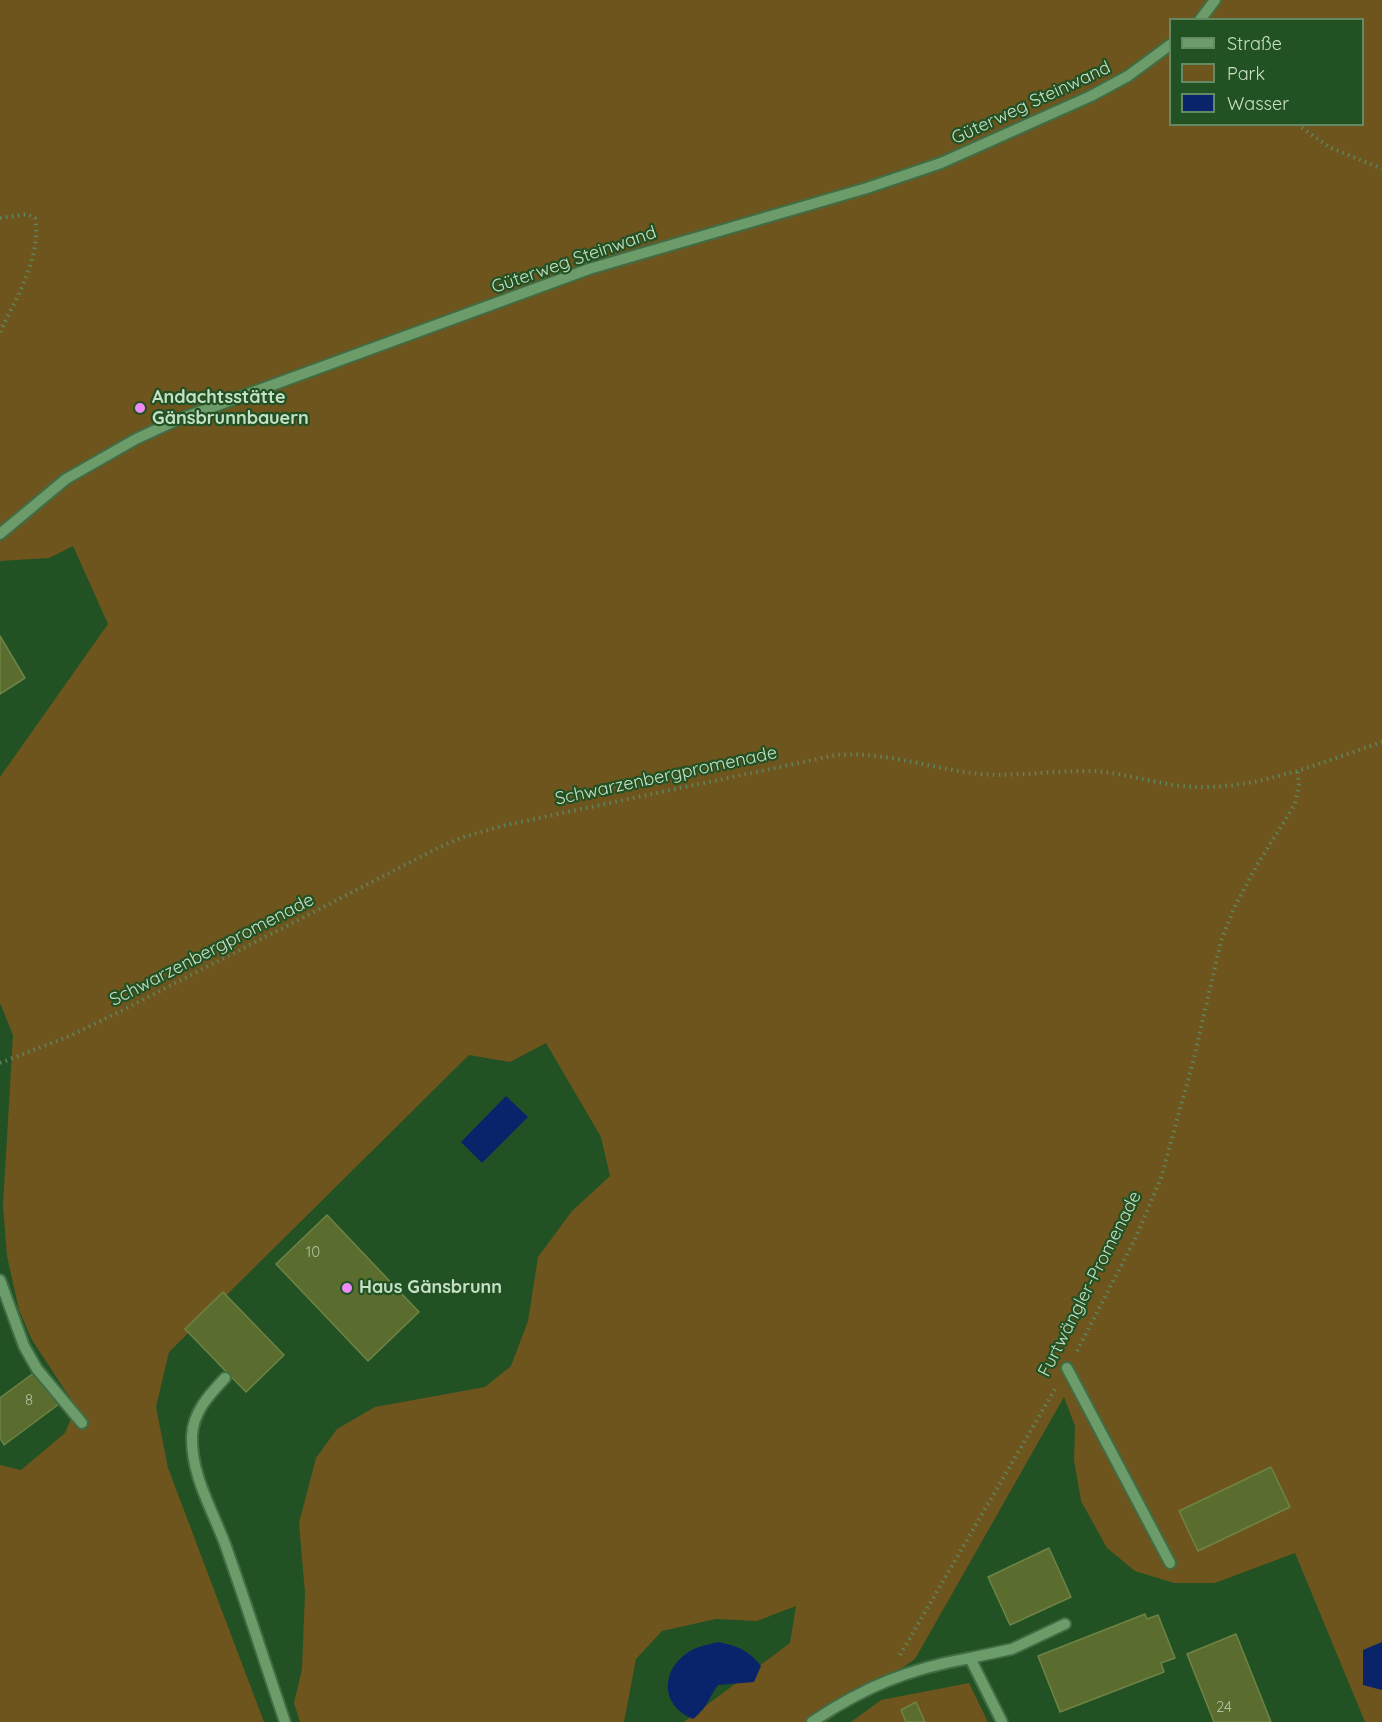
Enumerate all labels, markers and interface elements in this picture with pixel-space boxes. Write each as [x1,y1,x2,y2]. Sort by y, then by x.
legend [1169,18,1364,126]
text: Straße [1227,32,1282,55]
street label: Güterweg Steinwand [948,57,1114,149]
text: Park [1227,62,1265,85]
text: Wasser [1227,92,1289,115]
street label: Güterweg Steinwand [489,222,659,298]
place label: Andachtsstätte Gänsbrunnbauern [152,387,309,430]
marker: Andachtsstätte Gänsbrunnbauern [133,401,147,415]
street label: Schwarzenbergpromenade [553,742,779,810]
street label: Schwarzenbergpromenade [106,889,318,1011]
street label: Furtwängler-Promenade [1034,1188,1146,1380]
house number: 10 [306,1243,320,1261]
place label: Haus Gänsbrunn [359,1277,502,1299]
marker: Haus Gänsbrunn [340,1281,354,1295]
house number: 8 [25,1391,33,1409]
house number: 24 [1216,1698,1232,1716]

